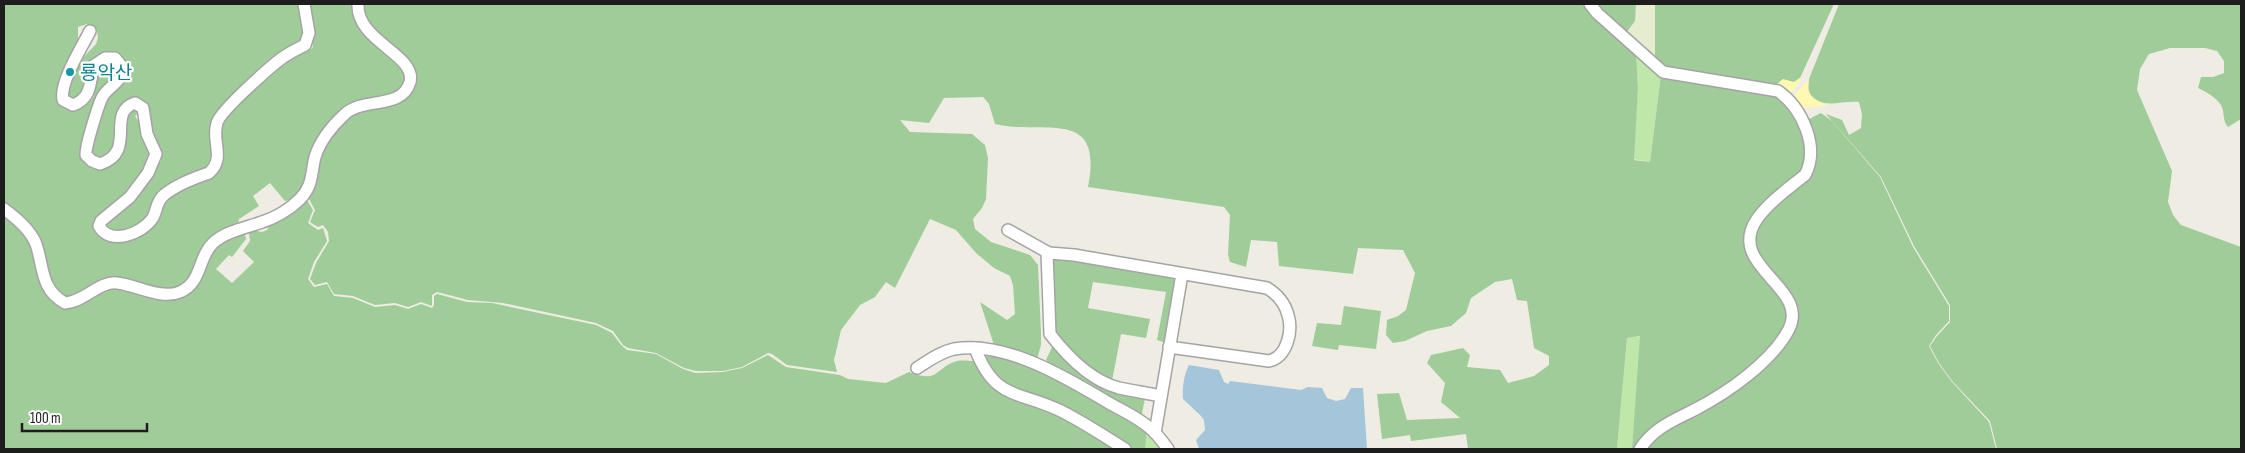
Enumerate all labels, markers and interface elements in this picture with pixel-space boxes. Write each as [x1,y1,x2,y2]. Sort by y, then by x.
place label: 룡악산 [80,62,132,85]
marker: 룡악산 [64,66,76,78]
scale bar [22,400,148,432]
text: 100 m [30,409,61,428]

